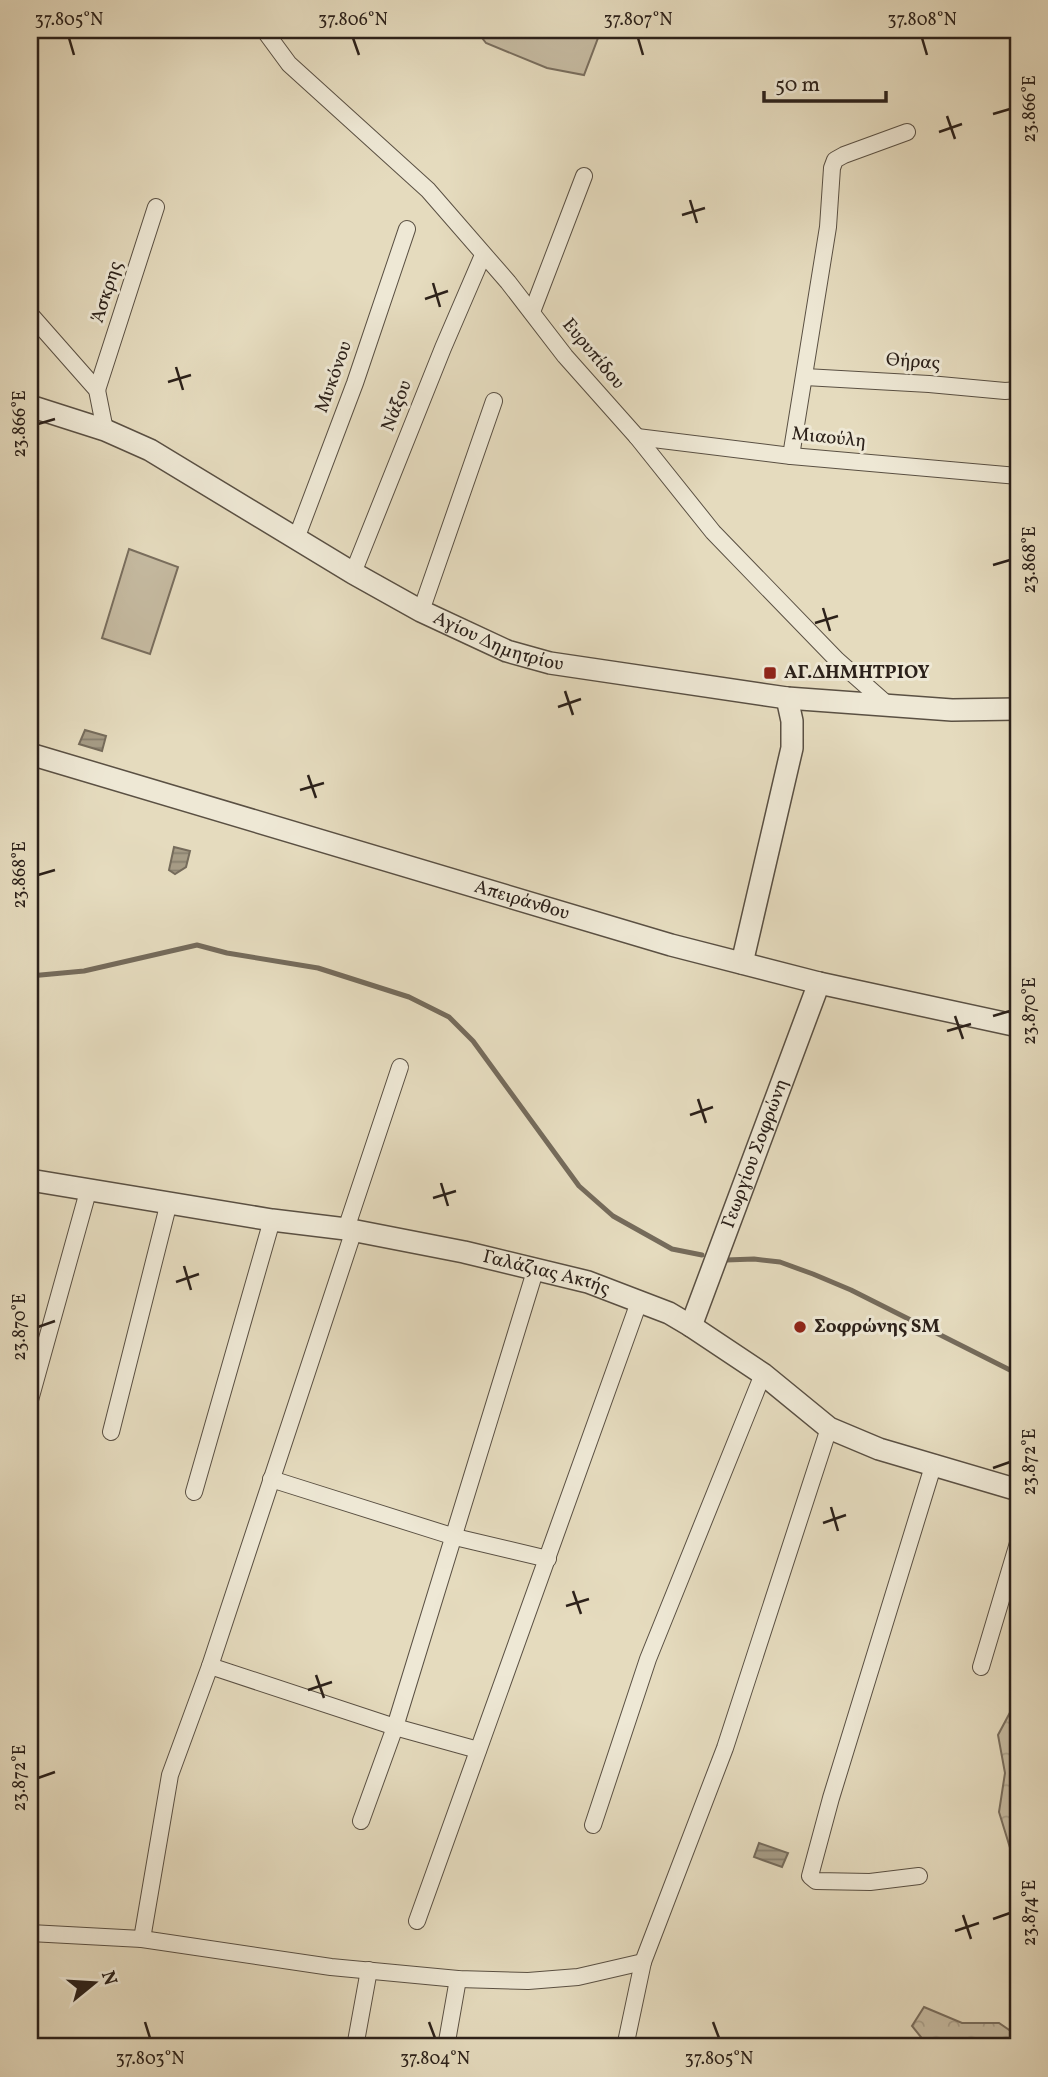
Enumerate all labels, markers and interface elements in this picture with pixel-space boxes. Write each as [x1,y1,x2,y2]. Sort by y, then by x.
text: 37.805°N [35,8,103,33]
text: 37.806°N [318,8,388,33]
text: 37.807°N [603,8,673,33]
text: 37.808°N [887,8,957,33]
scale bar [764,60,887,104]
text: 50 m [775,71,820,100]
text: 23.866°E [1018,75,1043,143]
street label: Άσκρης [85,258,129,326]
street label: Ευρυπίδου [556,313,630,395]
street label: Μυκόνου [309,337,359,417]
street label: Θήρας [885,347,941,377]
street label: Νάξου [375,377,419,435]
text: 23.866°E [8,390,33,458]
street label: Μιαούλη [790,421,868,455]
text: 23.868°E [1018,526,1043,594]
street label: Αγίου Δημητρίου [429,605,565,678]
place label: ΑΓ.ΔΗΜΗΤΡΙΟΥ [784,660,930,686]
marker: ΑΓ.ΔΗΜΗΤΡΙΟΥ [762,665,778,681]
text: 23.868°E [8,841,33,909]
street label: Απειράνθου [471,874,572,927]
text: 23.870°E [1018,977,1043,1045]
street label: Γεωργίου Σοφρώνη [716,1075,795,1232]
street label: Γαλάζιας Ακτής [480,1244,614,1302]
text: 23.870°E [8,1293,33,1361]
place label: Σοφρώνης SM [814,1314,940,1340]
marker: Σοφρώνης SM [792,1319,808,1335]
text: 23.872°E [1018,1428,1043,1495]
text: 23.872°E [8,1744,33,1811]
text: 23.874°E [1018,1880,1043,1946]
north arrow [60,1948,130,2018]
text: N [94,1968,123,1989]
text: 37.803°N [115,2047,185,2072]
text: 37.804°N [400,2047,470,2072]
text: 37.805°N [685,2047,753,2072]

